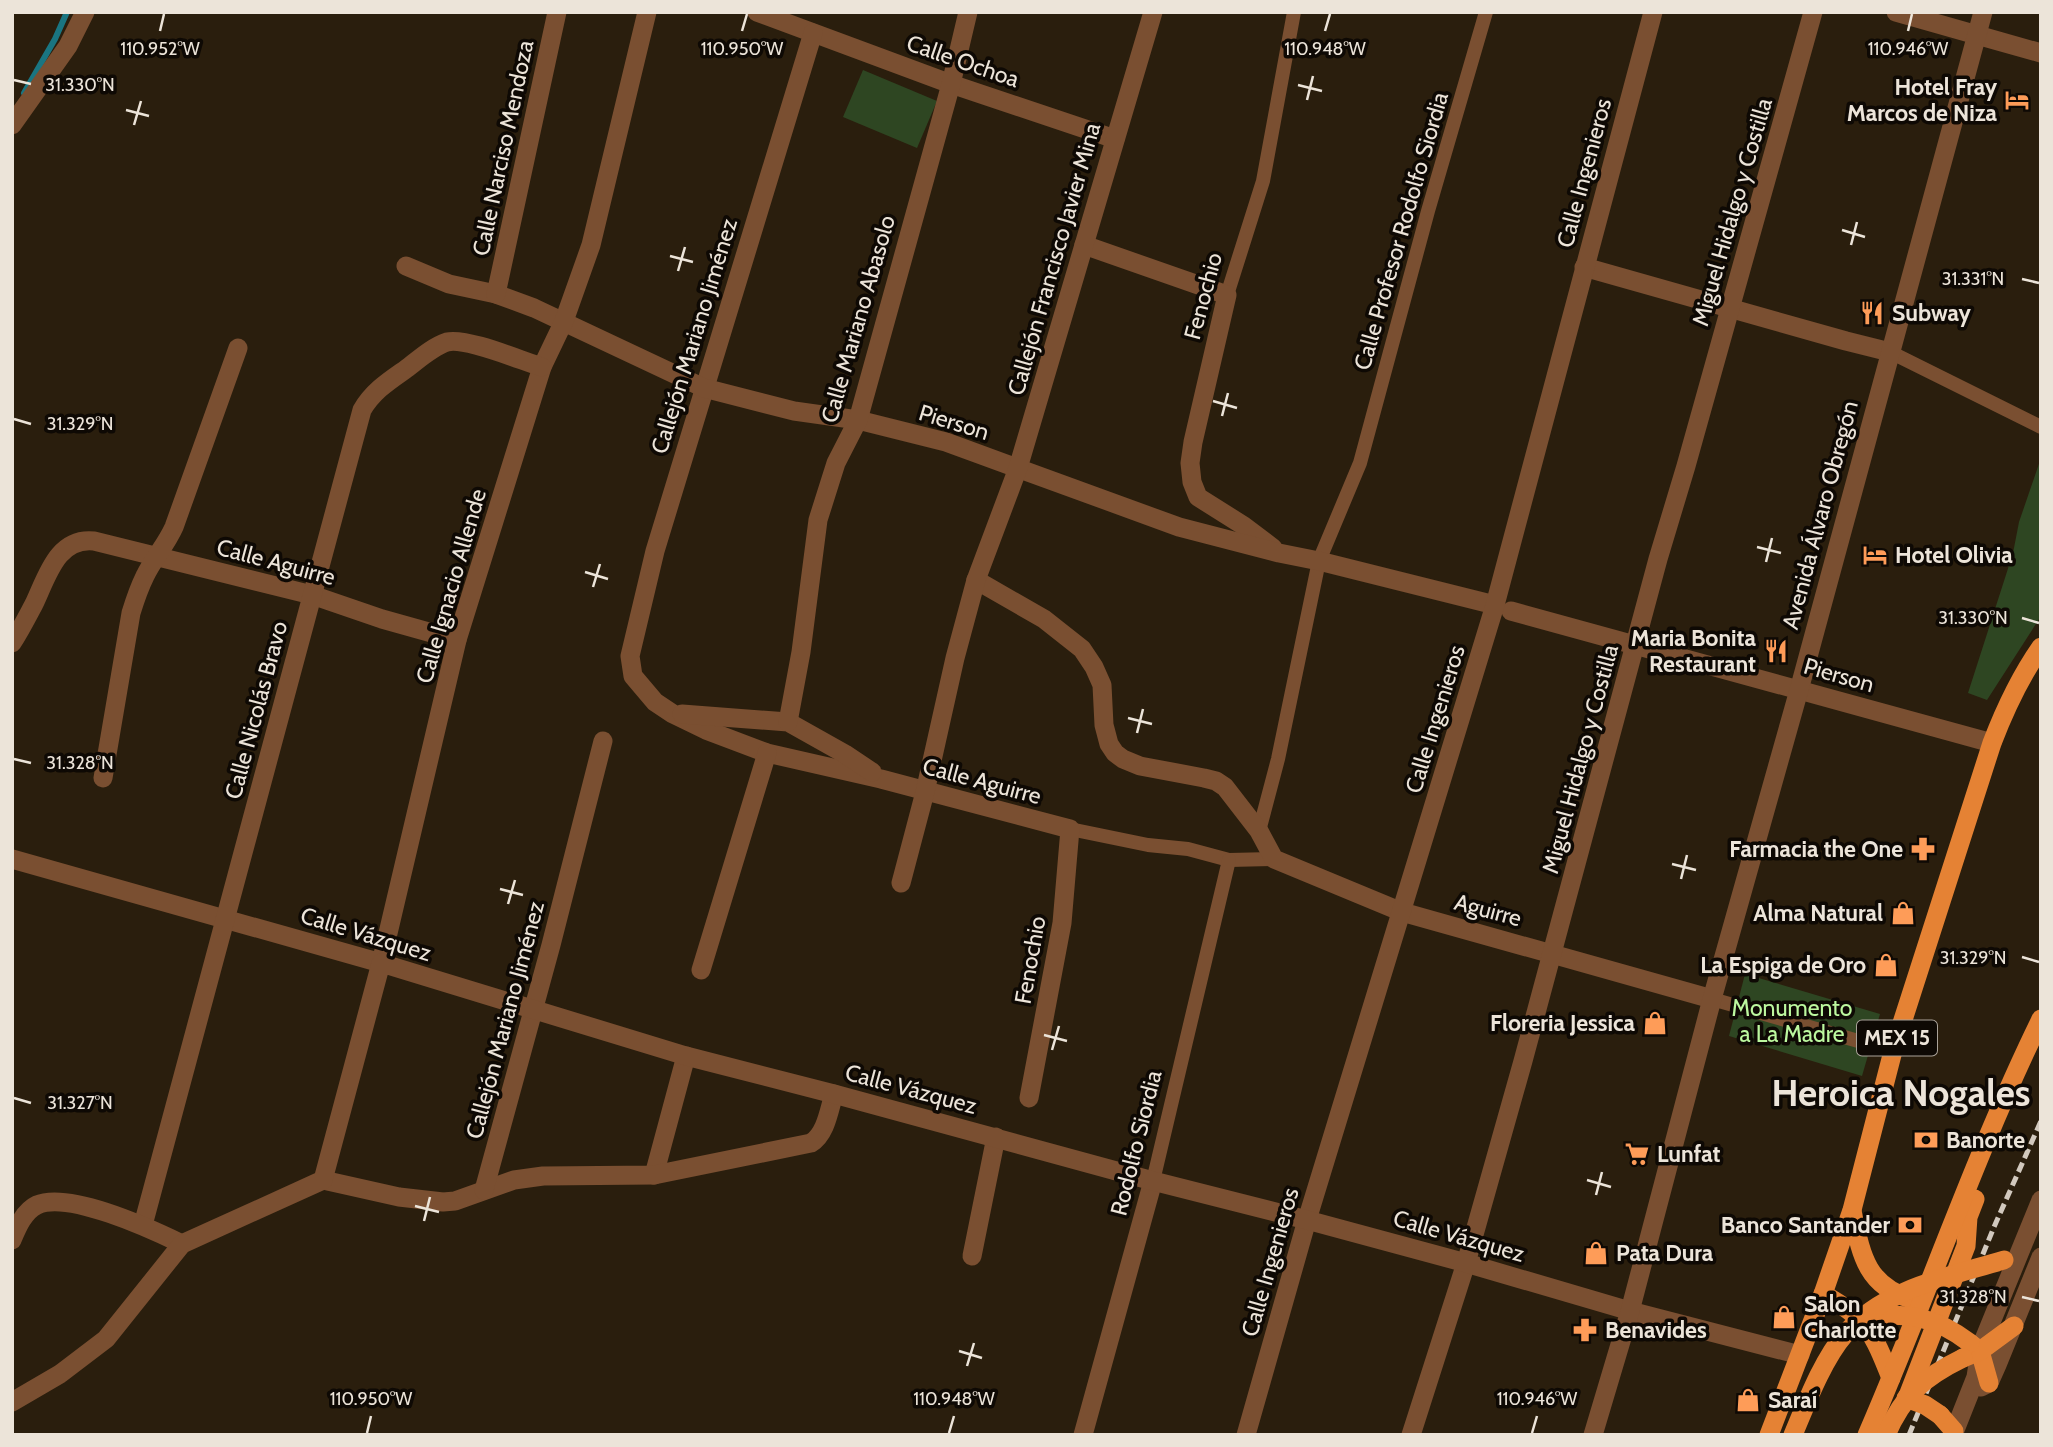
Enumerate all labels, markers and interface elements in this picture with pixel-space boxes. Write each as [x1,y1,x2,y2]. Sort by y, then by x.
street label: Calle Ochoa [903,29,1023,93]
text: 110.952°W [120,38,200,60]
street label: Calle Narciso Mendoza [466,38,540,258]
text: 110.950°W [701,38,783,60]
text: 110.948°W [1284,38,1366,60]
text: 110.946°W [1868,38,1948,60]
place label: Hotel Fray Marcos de Niza [1847,73,1998,127]
text: 31.330°N [45,74,115,96]
hotel icon: Hotel Fray Marcos de Niza [2003,86,2031,114]
street label: Calle Profesor Rodolfo Siordia [1348,89,1454,373]
street label: Calle Ingenieros [1551,95,1617,251]
street label: Miguel Hidalgo y Costilla [1686,95,1778,329]
street label: Callejón Francisco Javier Mina [1002,120,1106,398]
street label: Calle Mariano Abasolo [815,212,901,426]
street label: Callejón Mariano Jiménez [645,215,743,457]
street label: Fenochio [1178,250,1228,342]
text: 31.331°N [1942,268,2004,290]
restaurant icon: Subway [1858,299,1886,327]
place label: Subway [1892,299,1971,327]
street label: Avenida Álvaro Obregón [1775,397,1864,632]
street label: Pierson [915,398,993,446]
text: 31.329°N [47,413,113,435]
street label: Calle Ignacio Allende [410,485,492,686]
street label: Calle Aguirre [214,533,338,591]
hotel icon: Hotel Olivia [1861,541,1889,569]
place label: Hotel Olivia [1895,541,2013,569]
text: 31.330°N [1938,607,2008,629]
street label: Calle Nicolás Bravo [219,618,293,802]
place label: Maria Bonita Restaurant [1631,624,1757,678]
restaurant icon: Maria Bonita Restaurant [1762,637,1790,665]
street label: Miguel Hidalgo y Costilla [1536,641,1624,877]
street label: Calle Ingenieros [1399,642,1471,796]
street label: Pierson [1801,652,1877,698]
text: 31.328°N [46,752,114,774]
street label: Calle Aguirre [920,752,1044,810]
place label: Farmacia the One [1729,835,1903,863]
pharmacy icon: Farmacia the One [1909,835,1937,863]
street label: Aguirre [1451,888,1525,932]
street label: Callejón Mariano Jiménez [460,898,550,1142]
place label: Alma Natural [1753,899,1883,927]
shop icon: Alma Natural [1889,899,1917,927]
street label: Calle Vázquez [297,901,435,967]
street label: Fenochio [1009,914,1051,1006]
text: 31.329°N [1940,947,2006,969]
place label: La Espiga de Oro [1700,951,1866,979]
shop icon: La Espiga de Oro [1872,951,1900,979]
park label: Monumento a La Madre [1732,994,1852,1048]
place label: Floreria Jessica [1490,1009,1636,1037]
shop icon: Floreria Jessica [1641,1009,1669,1037]
road number: MEX 15 [1857,1020,1937,1056]
street label: Calle Vázquez [842,1058,980,1120]
street label: Rodolfo Siordia [1104,1068,1168,1218]
district label: Heroica Nogales [1772,1070,2030,1115]
text: 31.327°N [47,1092,113,1114]
bank icon: Banorte [1912,1126,1940,1154]
place label: Banorte [1946,1126,2025,1154]
supermarket icon: Lunfat [1623,1140,1651,1168]
place label: Lunfat [1657,1140,1721,1168]
street label: Calle Ingenieros [1235,1184,1305,1340]
street label: Calle Vázquez [1390,1204,1528,1268]
place label: Banco Santander [1721,1211,1890,1239]
bank icon: Banco Santander [1896,1211,1924,1239]
shop icon: Pata Dura [1582,1239,1610,1267]
place label: Pata Dura [1616,1239,1714,1267]
text: 31.328°N [1939,1286,2007,1308]
place label: Salon Charlotte [1804,1290,1896,1344]
shop icon: Salon Charlotte [1770,1303,1798,1331]
pharmacy icon: Benavides [1571,1316,1599,1344]
place label: Benavides [1605,1316,1707,1344]
shop icon: Saraí [1734,1386,1762,1414]
place label: Saraí [1768,1386,1818,1414]
text: 110.950°W [330,1388,412,1410]
text: 110.948°W [913,1388,995,1410]
text: 110.946°W [1497,1388,1577,1410]

